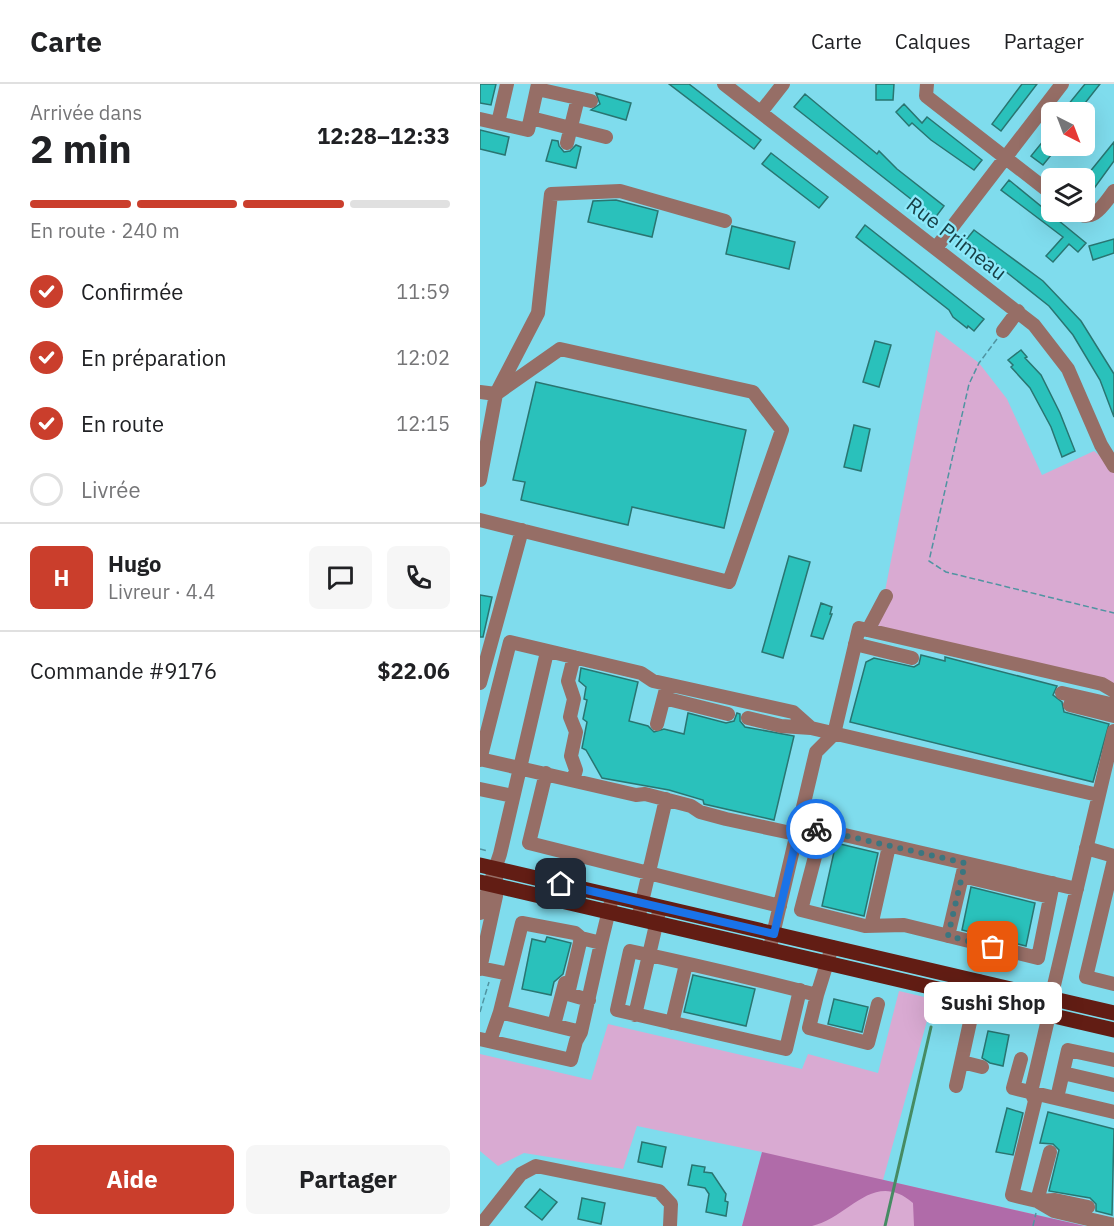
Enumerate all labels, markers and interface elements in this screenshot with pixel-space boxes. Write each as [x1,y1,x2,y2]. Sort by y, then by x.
text: Carte [30,23,102,60]
text: Carte [811,27,862,55]
text: Calques [895,27,971,55]
text: Partager [1004,27,1084,55]
text: Arrivée dans [30,99,142,126]
north arrow [1041,102,1095,156]
map controls [1041,102,1095,222]
text: 12:28–12:33 [317,121,450,150]
text: 2 min [30,123,132,174]
button: layers [1041,168,1095,222]
street label: Rue Primeau [901,190,1013,286]
text: En route · 240 m [30,217,180,244]
icon: check [30,275,63,308]
text: Confirmée [81,277,183,306]
text: 11:59 [396,278,450,305]
icon: check [30,341,63,374]
text: En préparation [81,343,227,372]
text: 12:02 [396,344,450,371]
icon: check [30,407,63,440]
text: En route [81,409,164,438]
text: 12:15 [396,410,450,437]
text: Livrée [81,475,140,504]
button: chat [309,546,372,609]
button: phone [387,546,450,609]
text: Hugo [108,549,161,578]
text: H [54,563,69,592]
text: Livreur · 4.4 [108,578,215,605]
text: Commande #9176 [30,656,217,685]
text: $22.06 [377,656,450,685]
courier [786,799,846,859]
icon: bike [800,813,833,846]
pin [535,858,586,909]
icon: home [544,867,577,900]
pin [967,921,1018,972]
icon: bag [976,930,1009,963]
callout: Sushi Shop [924,983,1062,1025]
text: Sushi Shop [941,989,1045,1016]
button: Aide [30,1145,234,1214]
button: Partager [246,1145,450,1214]

